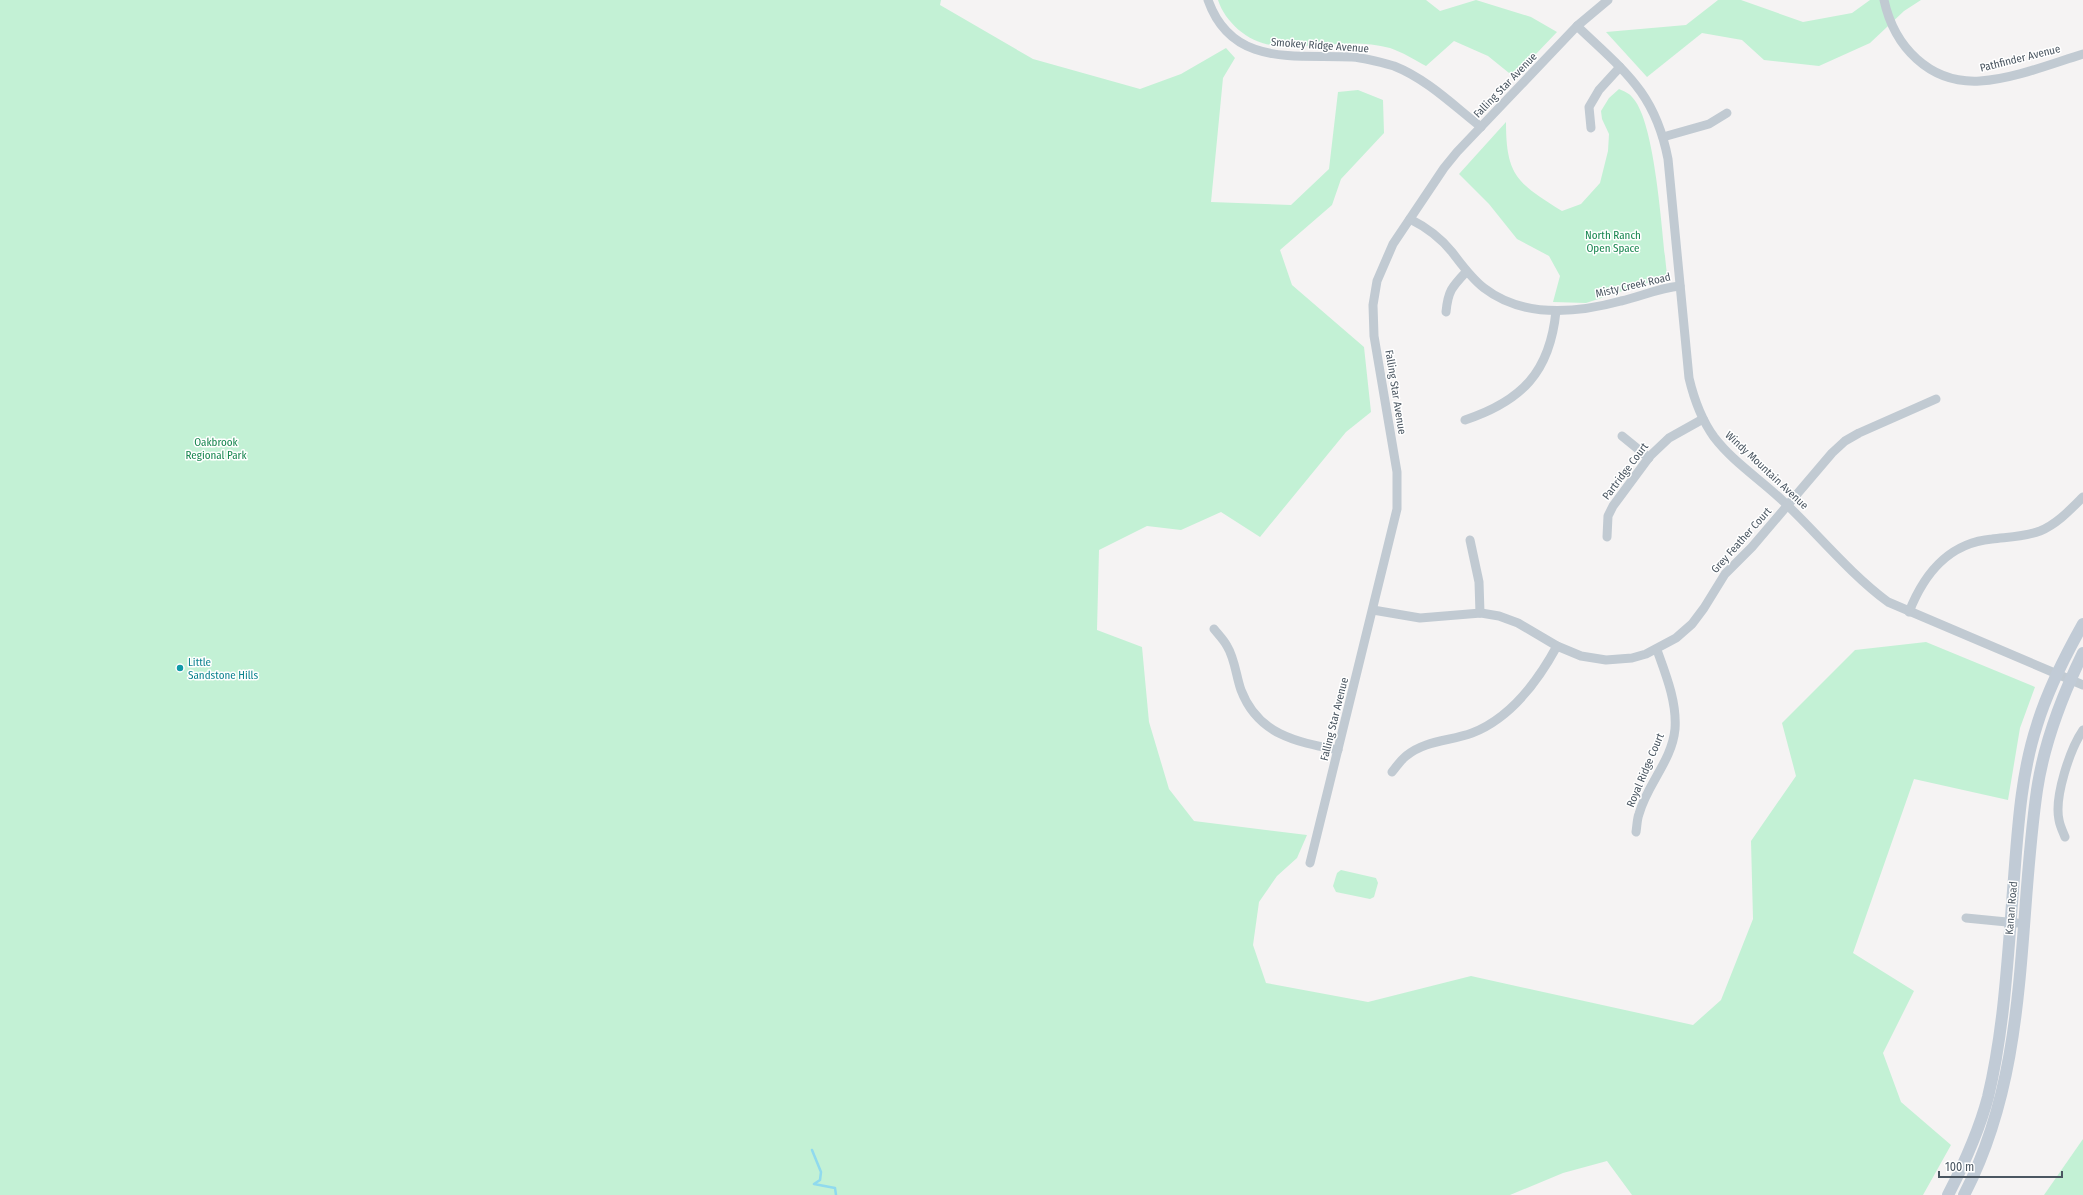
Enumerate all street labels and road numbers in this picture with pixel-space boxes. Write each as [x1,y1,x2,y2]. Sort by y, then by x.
street label: Smokey Ridge Avenue [1270,36,1369,55]
street label: Pathfinder Avenue [1979,42,2062,75]
street label: Falling Star Avenue [1471,50,1540,121]
street label: Misty Creek Road [1594,271,1672,300]
street label: Falling Star Avenue [1382,349,1409,435]
street label: Windy Mountain Avenue [1723,429,1811,512]
street label: Partridge Court [1600,440,1651,502]
street label: Grey Feather Court [1709,505,1774,576]
street label: Falling Star Avenue [1318,676,1351,762]
street label: Royal Ridge Court [1624,731,1667,809]
street label: Kanan Road [2003,881,2020,935]

